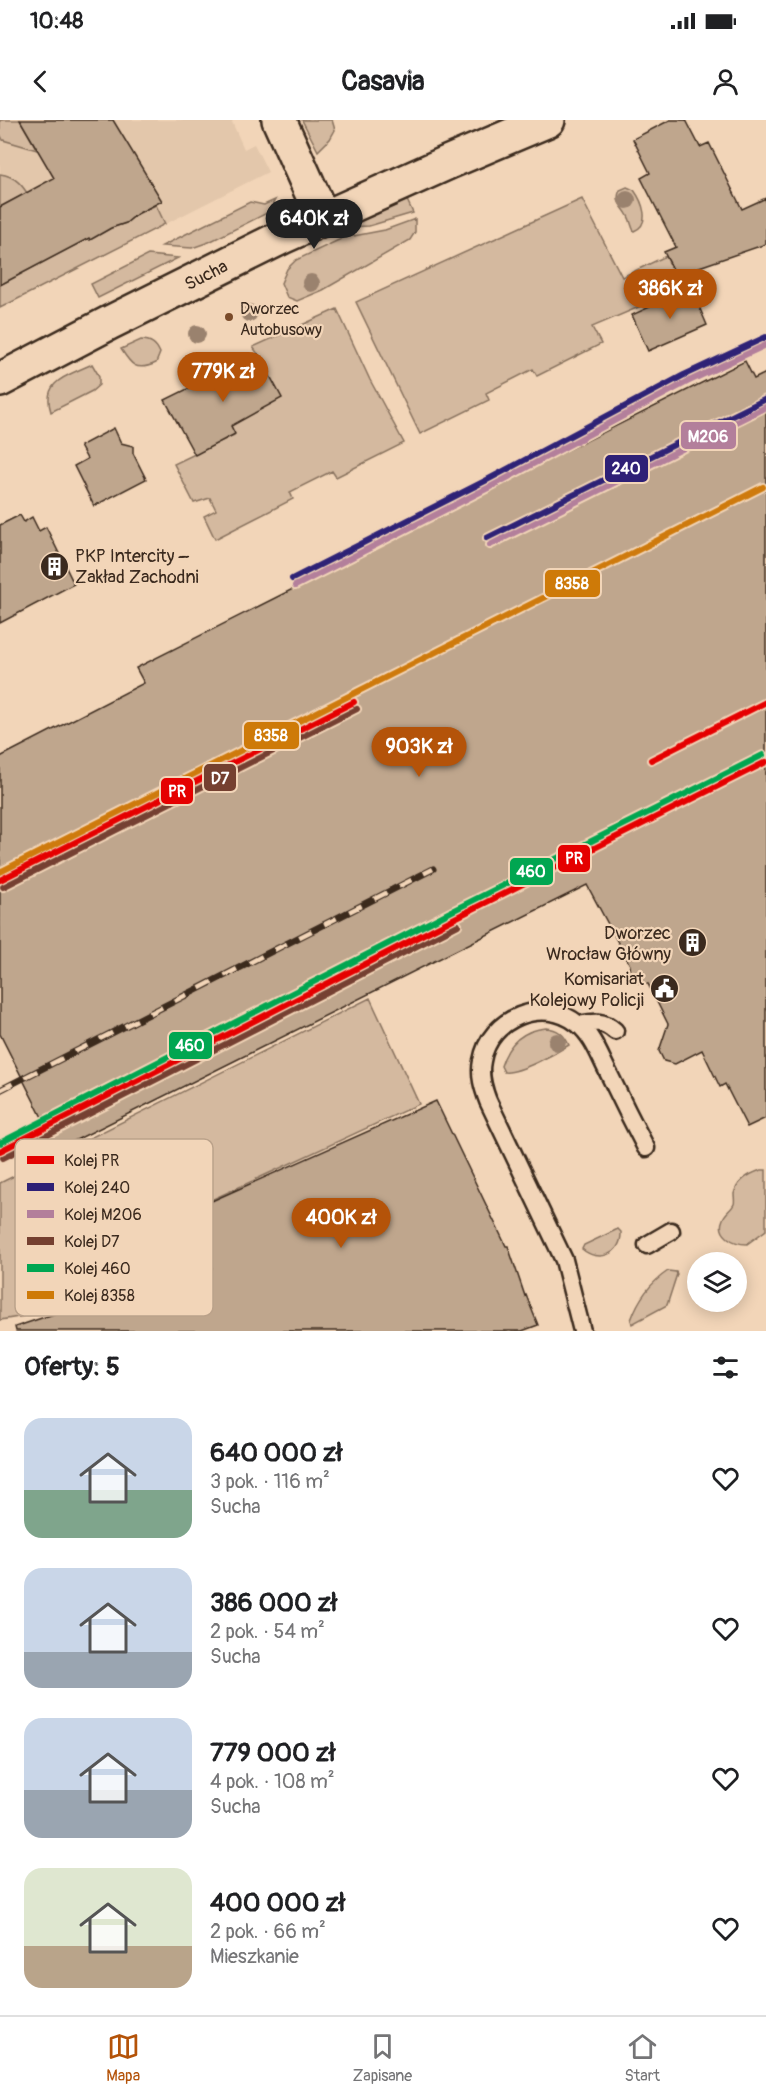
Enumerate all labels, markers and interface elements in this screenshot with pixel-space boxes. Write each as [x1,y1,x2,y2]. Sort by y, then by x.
text: 10:48 [30,7,83,35]
icon: back [24,65,57,98]
text: Casavia [341,65,425,98]
icon: person [709,65,742,98]
pin: 640K zł [259,199,369,250]
text: 640K zł [280,206,348,231]
street label: Sucha [181,255,232,296]
pin: 386K zł [615,269,725,320]
text: 386K zł [638,276,702,301]
place label: Dworzec Autobusowy [240,299,322,340]
marker: Dworzec Autobusowy [223,311,235,323]
pin: 779K zł [168,352,278,403]
text: 779K zł [191,359,255,384]
line badge: M206 [680,421,737,450]
text: M206 [688,427,728,447]
line badge: 240 [604,454,649,483]
text: 240 [611,459,641,479]
place label: PKP Intercity – Zakład Zachodni [75,545,199,589]
building icon: PKP Intercity – Zakład Zachodni [38,550,70,582]
line badge: 8358 [544,569,601,598]
text: 8358 [555,574,589,594]
line badge: 8358 [243,721,300,750]
text: 8358 [254,726,288,746]
pin: 903K zł [364,727,474,778]
text: 903K zł [386,734,452,759]
line badge: D7 [203,763,237,792]
text: D7 [211,769,230,789]
line badge: PR [160,777,194,805]
text: PR [168,782,187,802]
line badge: PR [557,844,591,873]
text: PR [565,849,584,869]
line badge: 460 [509,857,554,886]
text: 460 [516,862,546,882]
place label: Dworzec Wrocław Główny [546,922,671,966]
building icon: Dworzec Wrocław Główny [676,927,708,959]
place label: Komisariat Kolejowy Policji [529,968,645,1012]
public building icon: Komisariat Kolejowy Policji [649,973,681,1005]
line badge: 460 [168,1031,213,1060]
text: 460 [175,1036,205,1056]
legend [15,1139,213,1316]
text: Kolej PR [64,1151,119,1171]
text: Kolej 240 [64,1178,130,1198]
pin: 400K zł [286,1198,396,1249]
text: Kolej M206 [64,1205,142,1225]
text: 400K zł [306,1205,376,1230]
text: Kolej D7 [64,1232,120,1252]
map controls [687,1252,747,1312]
button: layers [687,1252,747,1312]
text: Kolej 460 [64,1259,131,1279]
text: Kolej 8358 [64,1286,135,1306]
text: Oferty: 5 [24,1351,120,1383]
icon: filters [709,1351,742,1384]
text: 640 000 zł [210,1437,343,1469]
icon: home [72,1442,144,1514]
icon: heart [709,1462,742,1495]
text: 3 pok. · 116 m² [210,1469,330,1494]
text: Sucha [210,1494,261,1519]
text: 386 000 zł [210,1587,337,1619]
icon: home [72,1592,144,1664]
icon: heart [709,1612,742,1645]
text: 2 pok. · 54 m² [210,1619,325,1644]
text: Sucha [210,1644,261,1669]
text: 779 000 zł [210,1737,335,1769]
icon: home [72,1742,144,1814]
icon: heart [709,1762,742,1795]
text: 4 pok. · 108 m² [210,1769,334,1794]
text: Sucha [210,1794,261,1819]
text: 400 000 zł [210,1887,345,1919]
icon: home [72,1892,144,1964]
icon: heart [709,1912,742,1945]
text: 2 pok. · 66 m² [210,1919,326,1944]
text: Mieszkanie [210,1944,299,1969]
tab: Mapa [106,2030,140,2086]
tab: Zapisane [352,2030,412,2086]
tab: Start [624,2030,660,2086]

